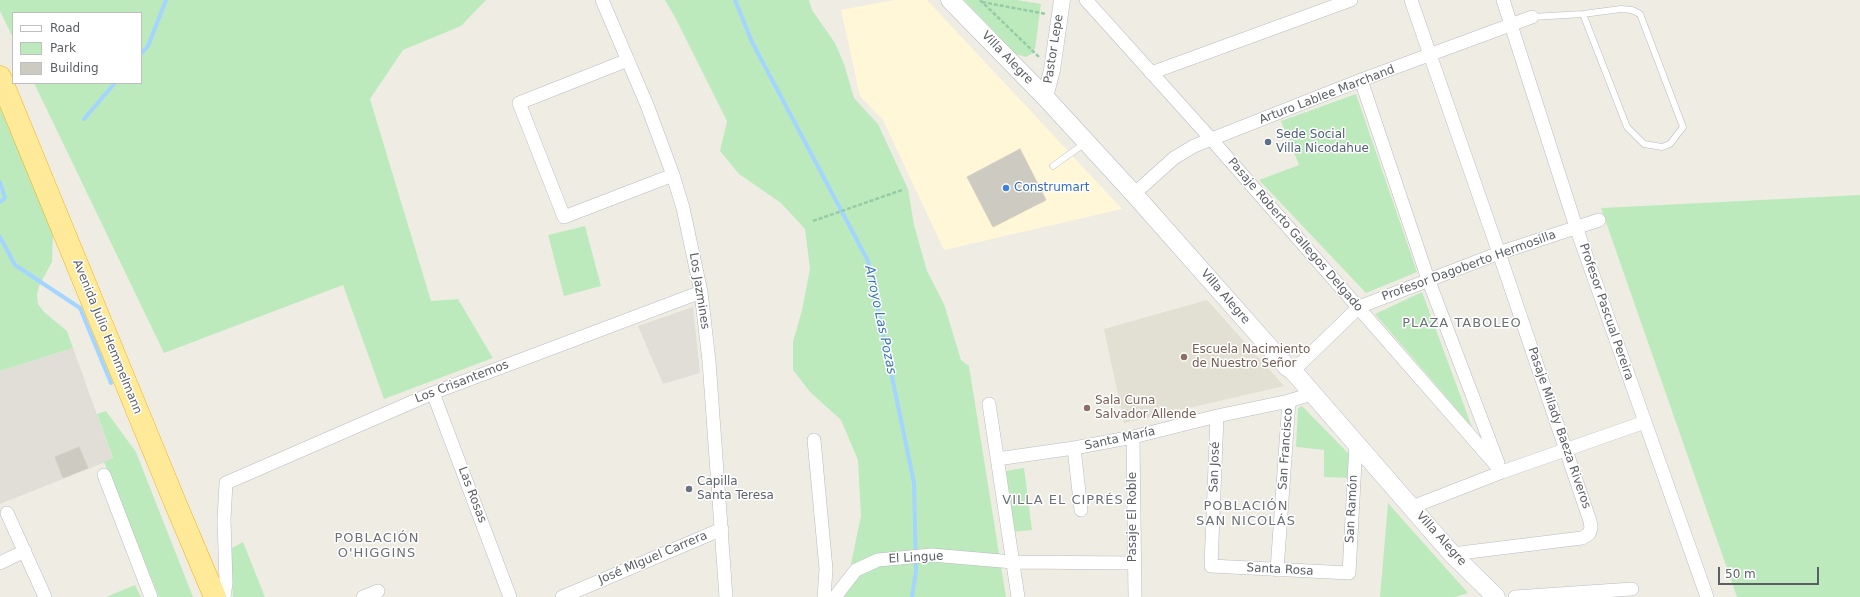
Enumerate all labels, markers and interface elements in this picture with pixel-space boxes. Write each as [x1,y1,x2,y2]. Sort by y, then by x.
legend [12,12,142,84]
street label: Pastor Lepe [1041,13,1067,85]
text: Road [50,21,80,35]
street label: Villa Alegre [978,29,1036,87]
text: Park [50,41,76,55]
text: Building [50,61,99,75]
street label: Arturo Lablee Marchand [1257,62,1397,128]
place label: Sede Social Villa Nicodahue [1276,128,1369,156]
marker: Sede Social Villa Nicodahue [1263,137,1273,147]
street label: Pasaje Roberto Gallegos Delgado [1224,155,1366,315]
place label: Construmart [1014,181,1090,195]
marker: Construmart [1001,183,1011,193]
street label: Profesor Dagoberto Hermosilla [1380,228,1558,304]
street label: Profesor Pascual Pereira [1576,242,1636,382]
street label: Los Jazmines [686,252,712,330]
street label: Avenida Julio Hemmelmann [69,258,145,416]
water label: Arroyo Las Pozas [861,264,899,376]
street label: Villa Alegre [1197,267,1253,327]
district label: PLAZA TABOLEO [1402,316,1522,332]
place label: Escuela Nacimiento de Nuestro Señor [1192,343,1310,371]
street label: Pasaje Milady Baeza Riveros [1525,345,1593,511]
marker: Escuela Nacimiento de Nuestro Señor [1179,352,1189,362]
street label: Los Crisantemos [413,358,511,406]
place label: Sala Cuna Salvador Allende [1095,394,1196,422]
marker: Sala Cuna Salvador Allende [1082,403,1092,413]
street label: San Francisco [1276,407,1296,491]
street label: Santa María [1083,424,1157,454]
street label: San José [1207,441,1223,493]
street label: Las Rosas [455,465,489,525]
street label: Pasaje El Roble [1126,472,1140,562]
street label: San Ramón [1343,474,1361,544]
place label: Capilla Santa Teresa [697,475,774,503]
marker: Capilla Santa Teresa [684,484,694,494]
district label: VILLA EL CIPRÉS [1002,493,1124,509]
district label: POBLACIÓN SAN NICOLÁS [1196,499,1296,530]
street label: Villa Alegre [1413,509,1469,569]
street label: José MIguel Carrera [596,529,710,587]
district label: POBLACIÓN O'HIGGINS [334,531,420,562]
street label: El Lingue [888,549,944,567]
scale bar [1720,559,1821,585]
street label: Santa Rosa [1246,561,1314,579]
text: 50 m [1725,567,1756,581]

